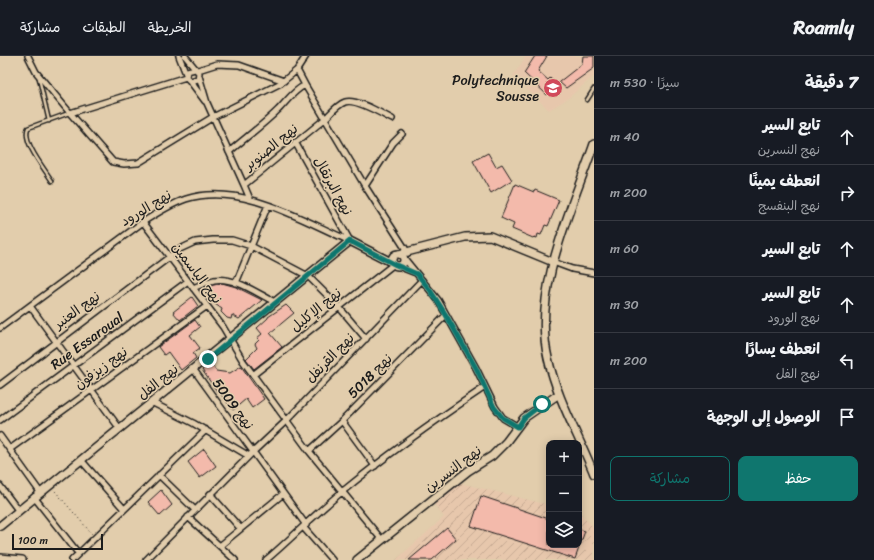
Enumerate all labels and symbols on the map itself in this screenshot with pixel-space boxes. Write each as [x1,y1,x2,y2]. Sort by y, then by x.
place label: Polytechnique Sousse [452,68,539,109]
school or university icon: Polytechnique Sousse [542,77,564,99]
street label: نهج الصنوبر [237,117,304,178]
street label: نهج البرتقال [306,152,360,220]
street label: نهج الورود [115,183,177,233]
street label: نهج الياسمين [165,236,229,310]
street label: نهج الإكليل [285,281,347,339]
street label: نهج العنبر [47,284,106,336]
street label: Rue Essaroual [45,305,130,376]
street label: نهج القرنفل [299,327,361,389]
street label: نهج زيزفون [69,340,133,396]
street label: نهج 5018 [341,347,399,405]
route end [199,350,217,368]
street label: نهج الفل [132,357,184,407]
street label: نهج 5009 [205,373,261,435]
route start [533,395,551,413]
street label: نهج النسرين [419,439,487,499]
scale bar [12,532,103,551]

